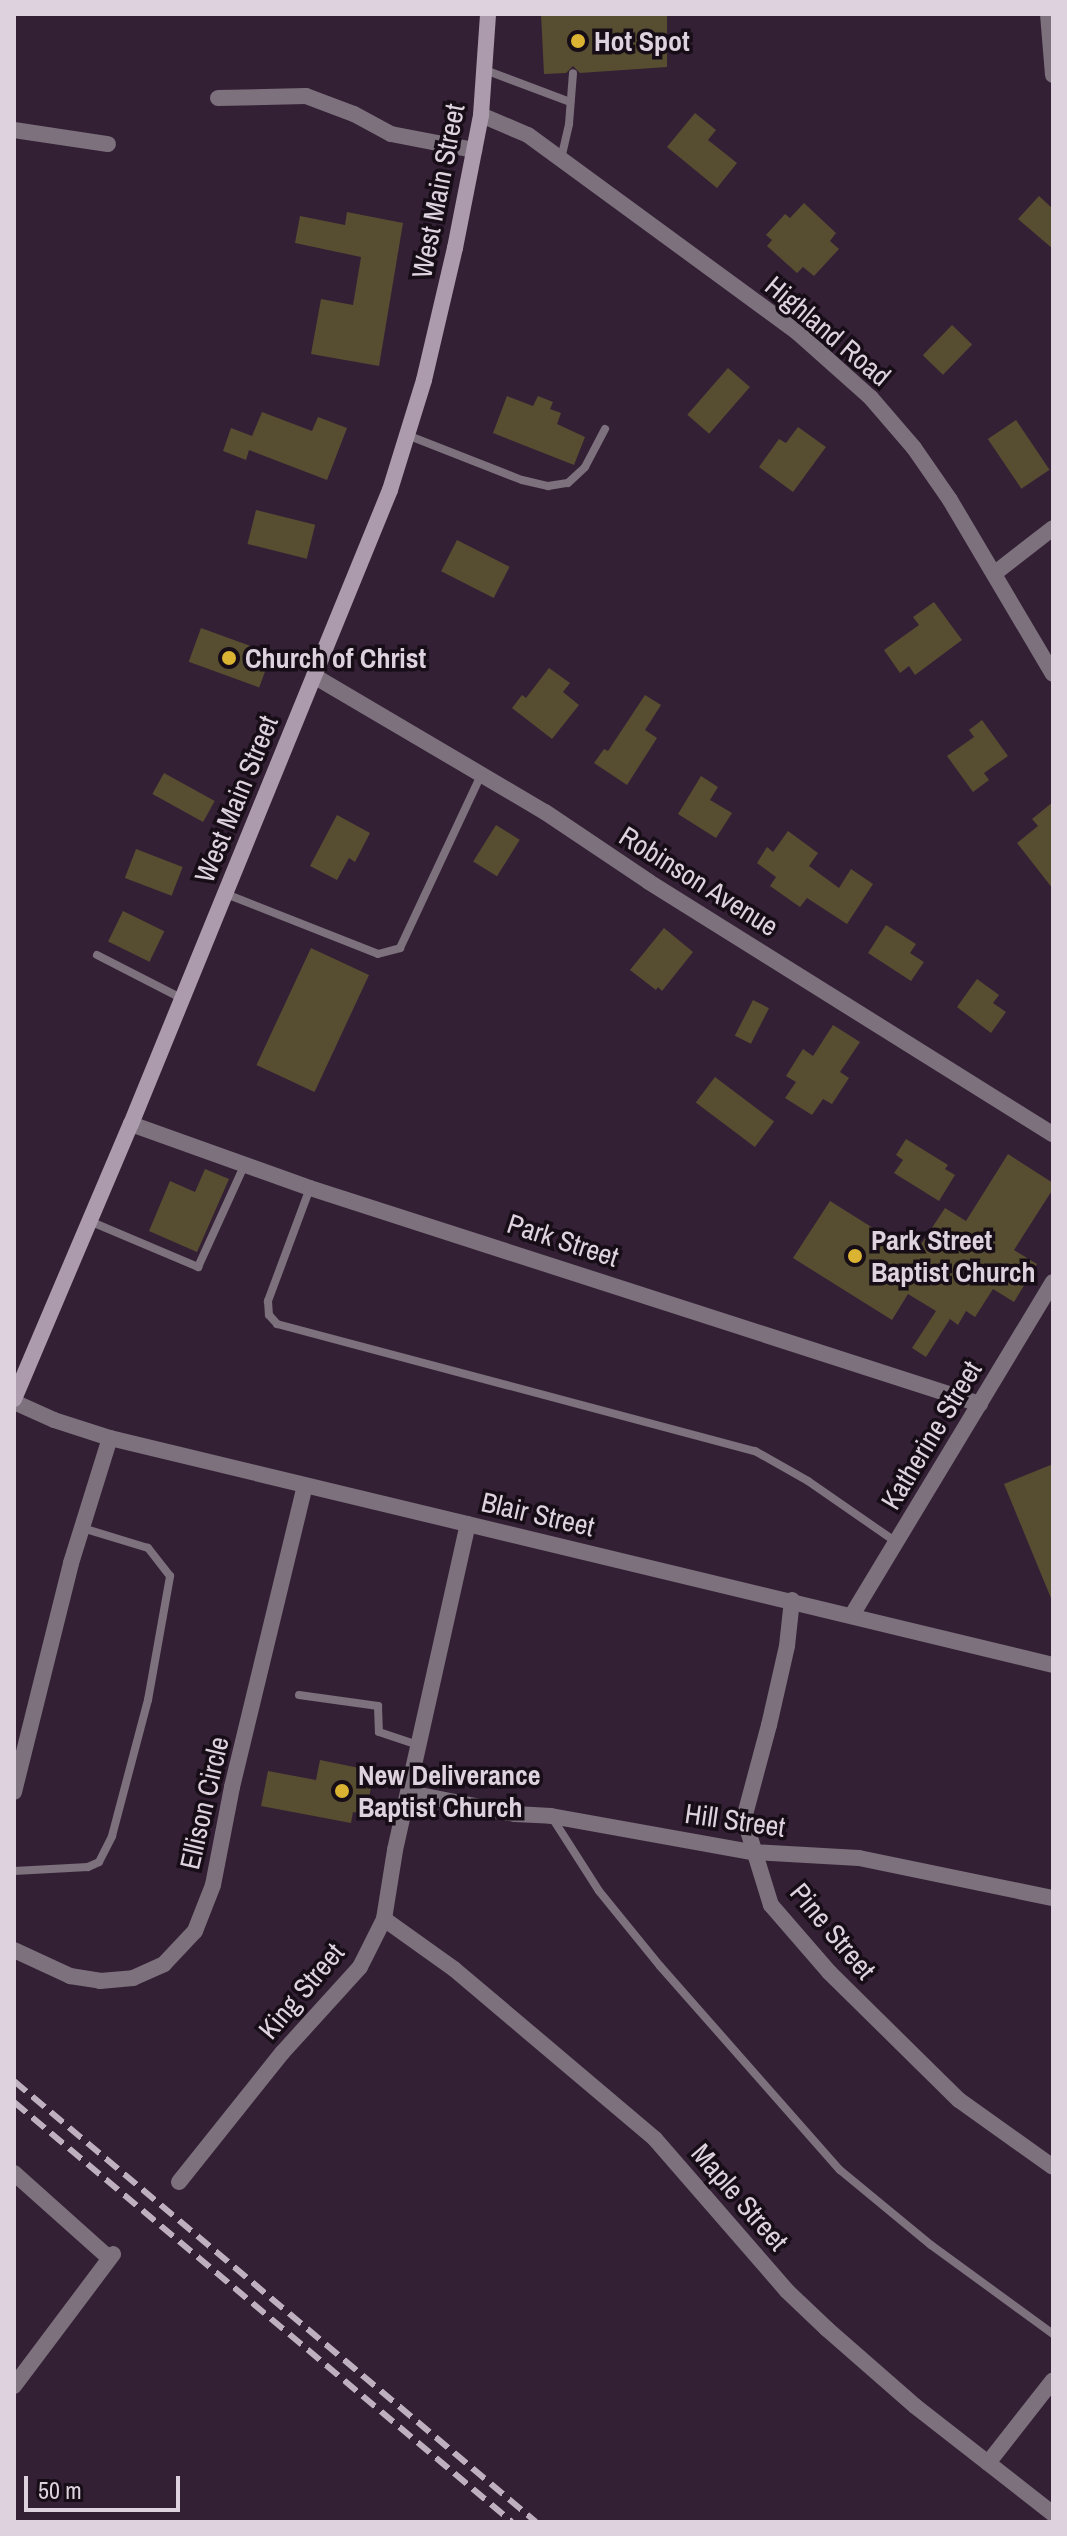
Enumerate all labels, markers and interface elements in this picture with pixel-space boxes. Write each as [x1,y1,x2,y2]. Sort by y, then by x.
place label: Hot Spot [594,24,690,58]
marker: Hot Spot [569,32,587,50]
street label: West Main Street [405,101,471,281]
street label: Highland Road [759,269,897,393]
place label: Church of Christ [245,641,426,675]
marker: Church of Christ [220,649,238,667]
street label: West Main Street [187,711,285,887]
street label: Robinson Avenue [613,818,785,944]
street label: Park Street [503,1206,623,1274]
place label: Park Street Baptist Church [871,1223,1036,1289]
marker: Park Street Baptist Church [846,1247,864,1265]
street label: Katherine Street [874,1355,988,1515]
street label: Blair Street [478,1485,598,1543]
street label: Ellison Circle [172,1733,236,1873]
place label: New Deliverance Baptist Church [358,1758,541,1824]
marker: New Deliverance Baptist Church [333,1782,351,1800]
street label: Hill Street [683,1796,787,1844]
street label: Pine Street [783,1876,883,1986]
street label: King Street [251,1936,351,2046]
street label: Maple Street [685,2137,795,2257]
scale bar [28,2460,184,2510]
text: 50 m [38,2474,82,2506]

